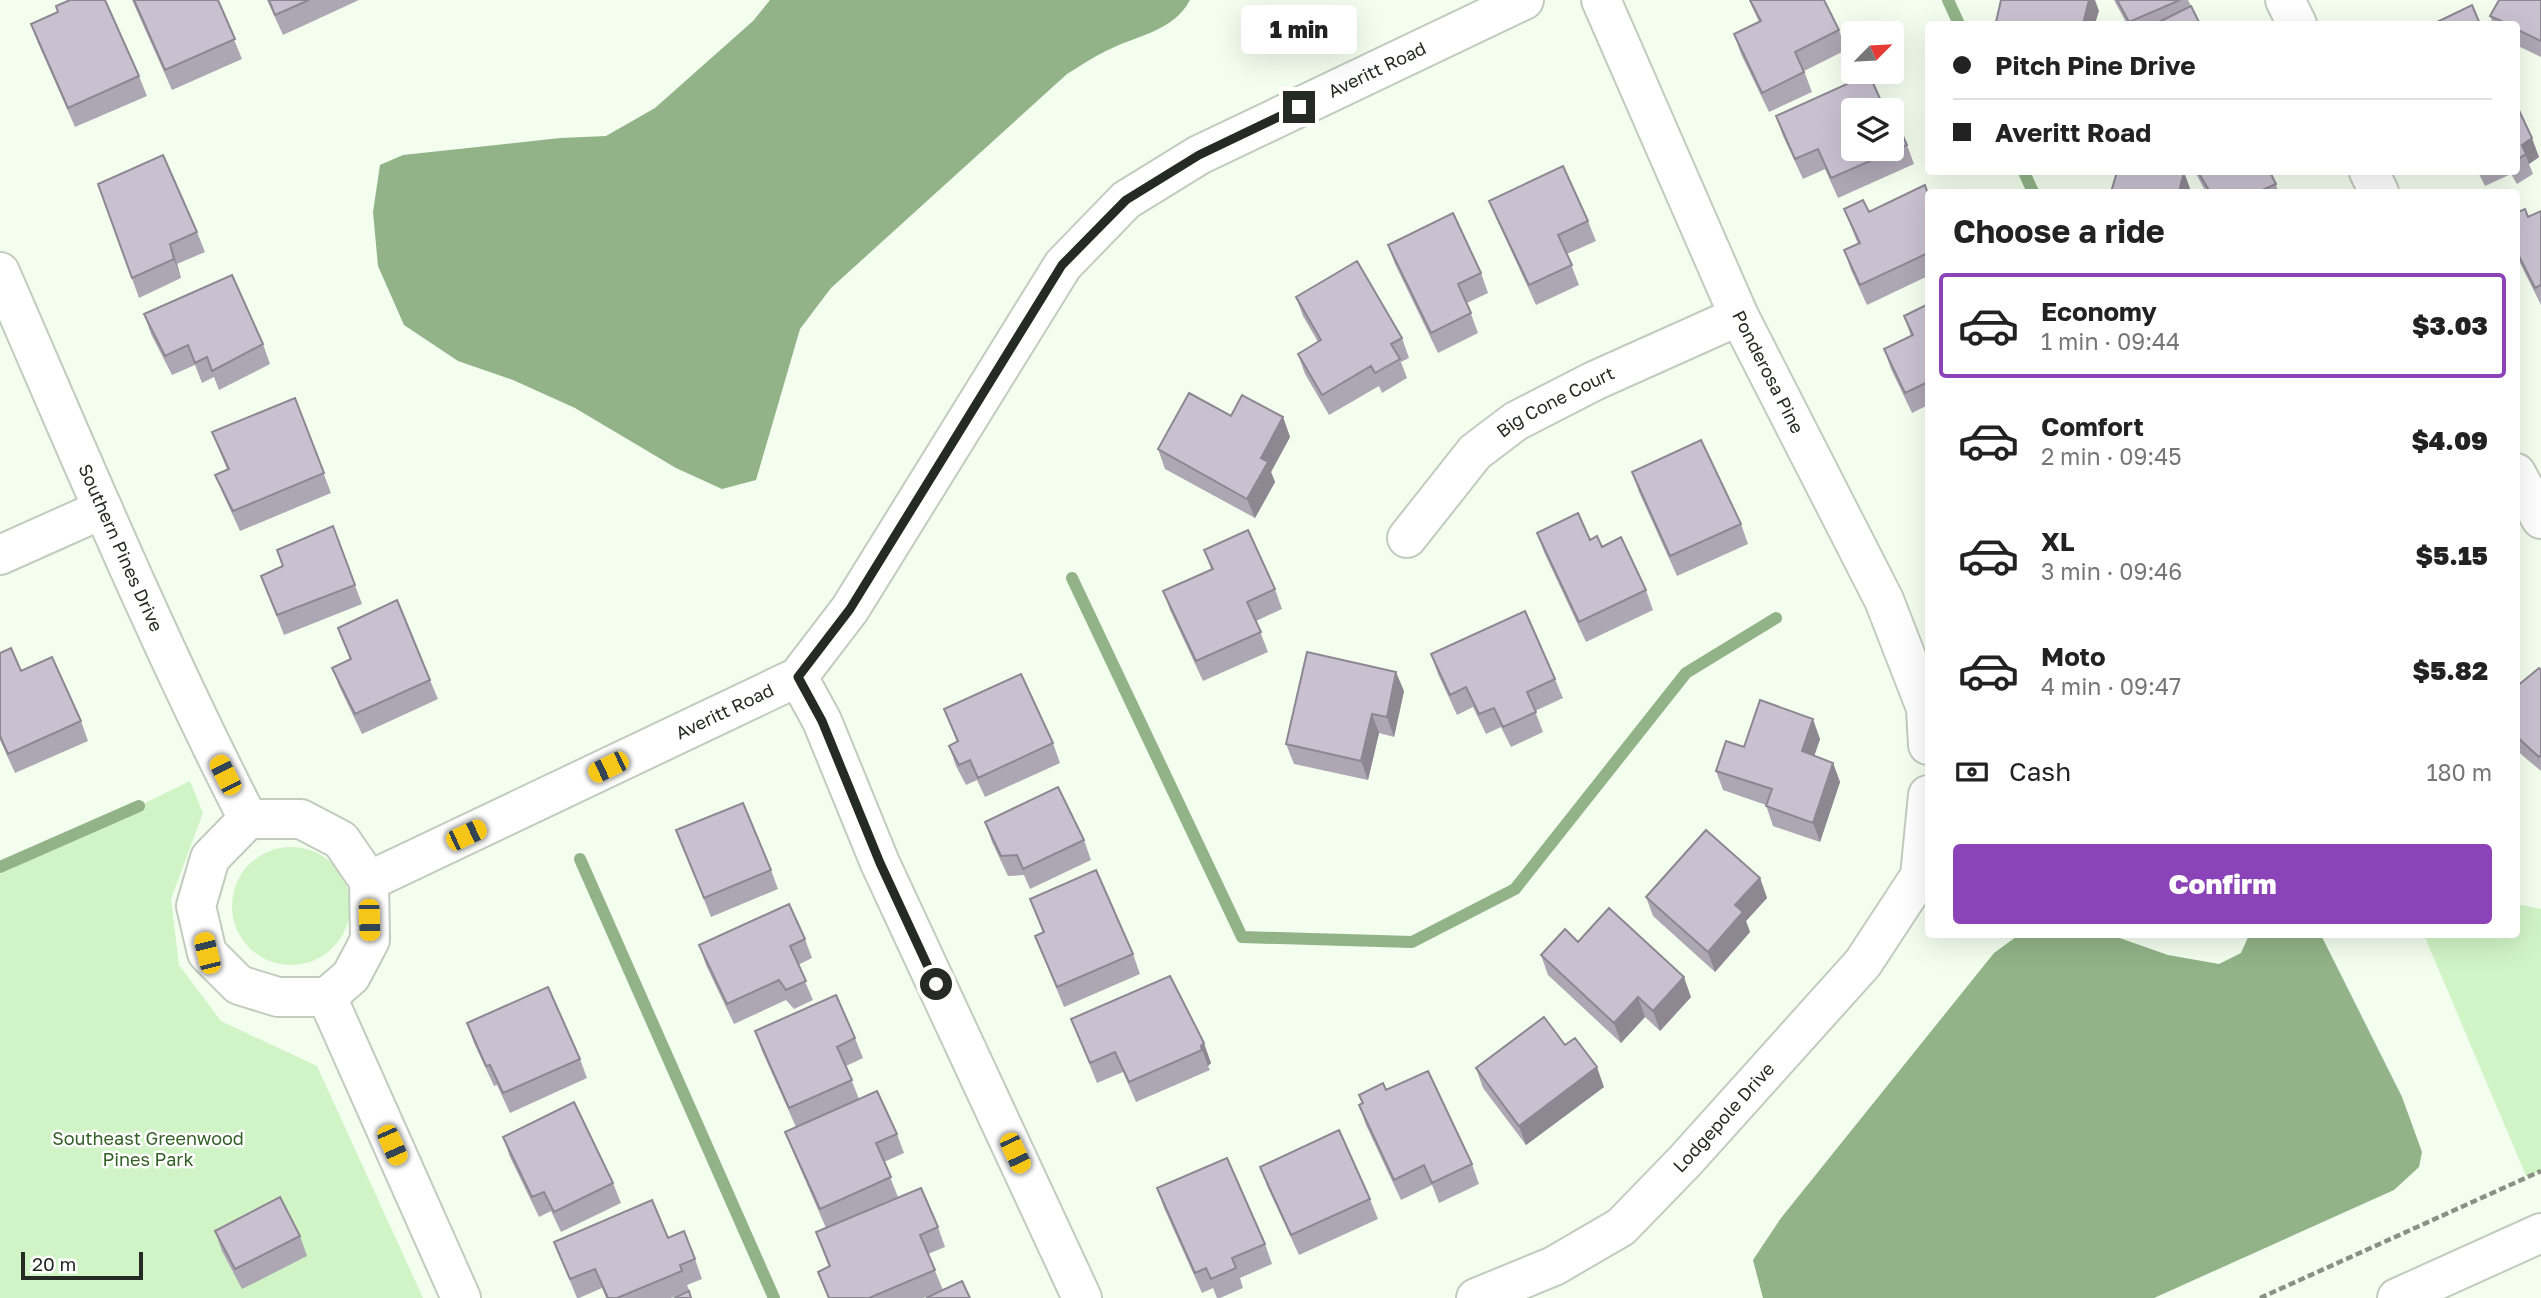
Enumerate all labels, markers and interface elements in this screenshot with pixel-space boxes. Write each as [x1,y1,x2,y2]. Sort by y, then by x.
callout: 1 min [1241,6,1357,55]
text: 1 min [1270,15,1328,43]
north arrow [1841,21,1904,84]
map controls [1841,21,1904,161]
street label: Averitt Road [1324,36,1429,102]
text: Pitch Pine Drive [1995,50,2196,81]
route end [1283,91,1315,123]
button: layers [1841,98,1904,161]
text: Averitt Road [1995,117,2151,148]
text: Choose a ride [1953,212,2165,250]
icon: car [1957,294,2020,357]
text: Economy [2041,296,2157,327]
street label: Ponderosa Pine [1728,307,1809,437]
text: $3.03 [2412,310,2488,341]
text: 1 min · 09:44 [2041,327,2180,355]
street label: Big Cone Court [1492,361,1618,442]
icon: car [1957,409,2020,472]
text: Comfort [2041,411,2144,442]
text: $4.09 [2411,425,2488,456]
text: 2 min · 09:45 [2041,442,2182,470]
street label: Southern Pines Drive [74,460,168,635]
icon: car [1957,524,2020,587]
text: XL [2041,526,2075,557]
text: $5.15 [2416,540,2488,571]
text: 3 min · 09:46 [2041,557,2182,585]
icon: car [1957,639,2020,702]
text: Moto [2041,641,2106,672]
text: $5.82 [2412,655,2488,686]
text: 4 min · 09:47 [2041,672,2181,700]
street label: Averitt Road [672,678,777,744]
car [585,748,632,786]
car [207,752,244,798]
icon: cash [1953,753,1991,791]
text: Cash [2009,756,2071,787]
text: 180 m [2426,758,2492,786]
car [443,817,490,853]
button: Confirm [1953,844,2492,924]
car [358,899,381,941]
car [192,930,223,976]
route start [920,968,952,1000]
street label: Lodgepole Drive [1668,1057,1778,1177]
car [374,1122,411,1168]
park label: Southeast Greenwood Pines Park [52,1127,244,1170]
car [997,1130,1034,1176]
scale bar [21,1249,144,1281]
text: 20 m [32,1252,76,1275]

